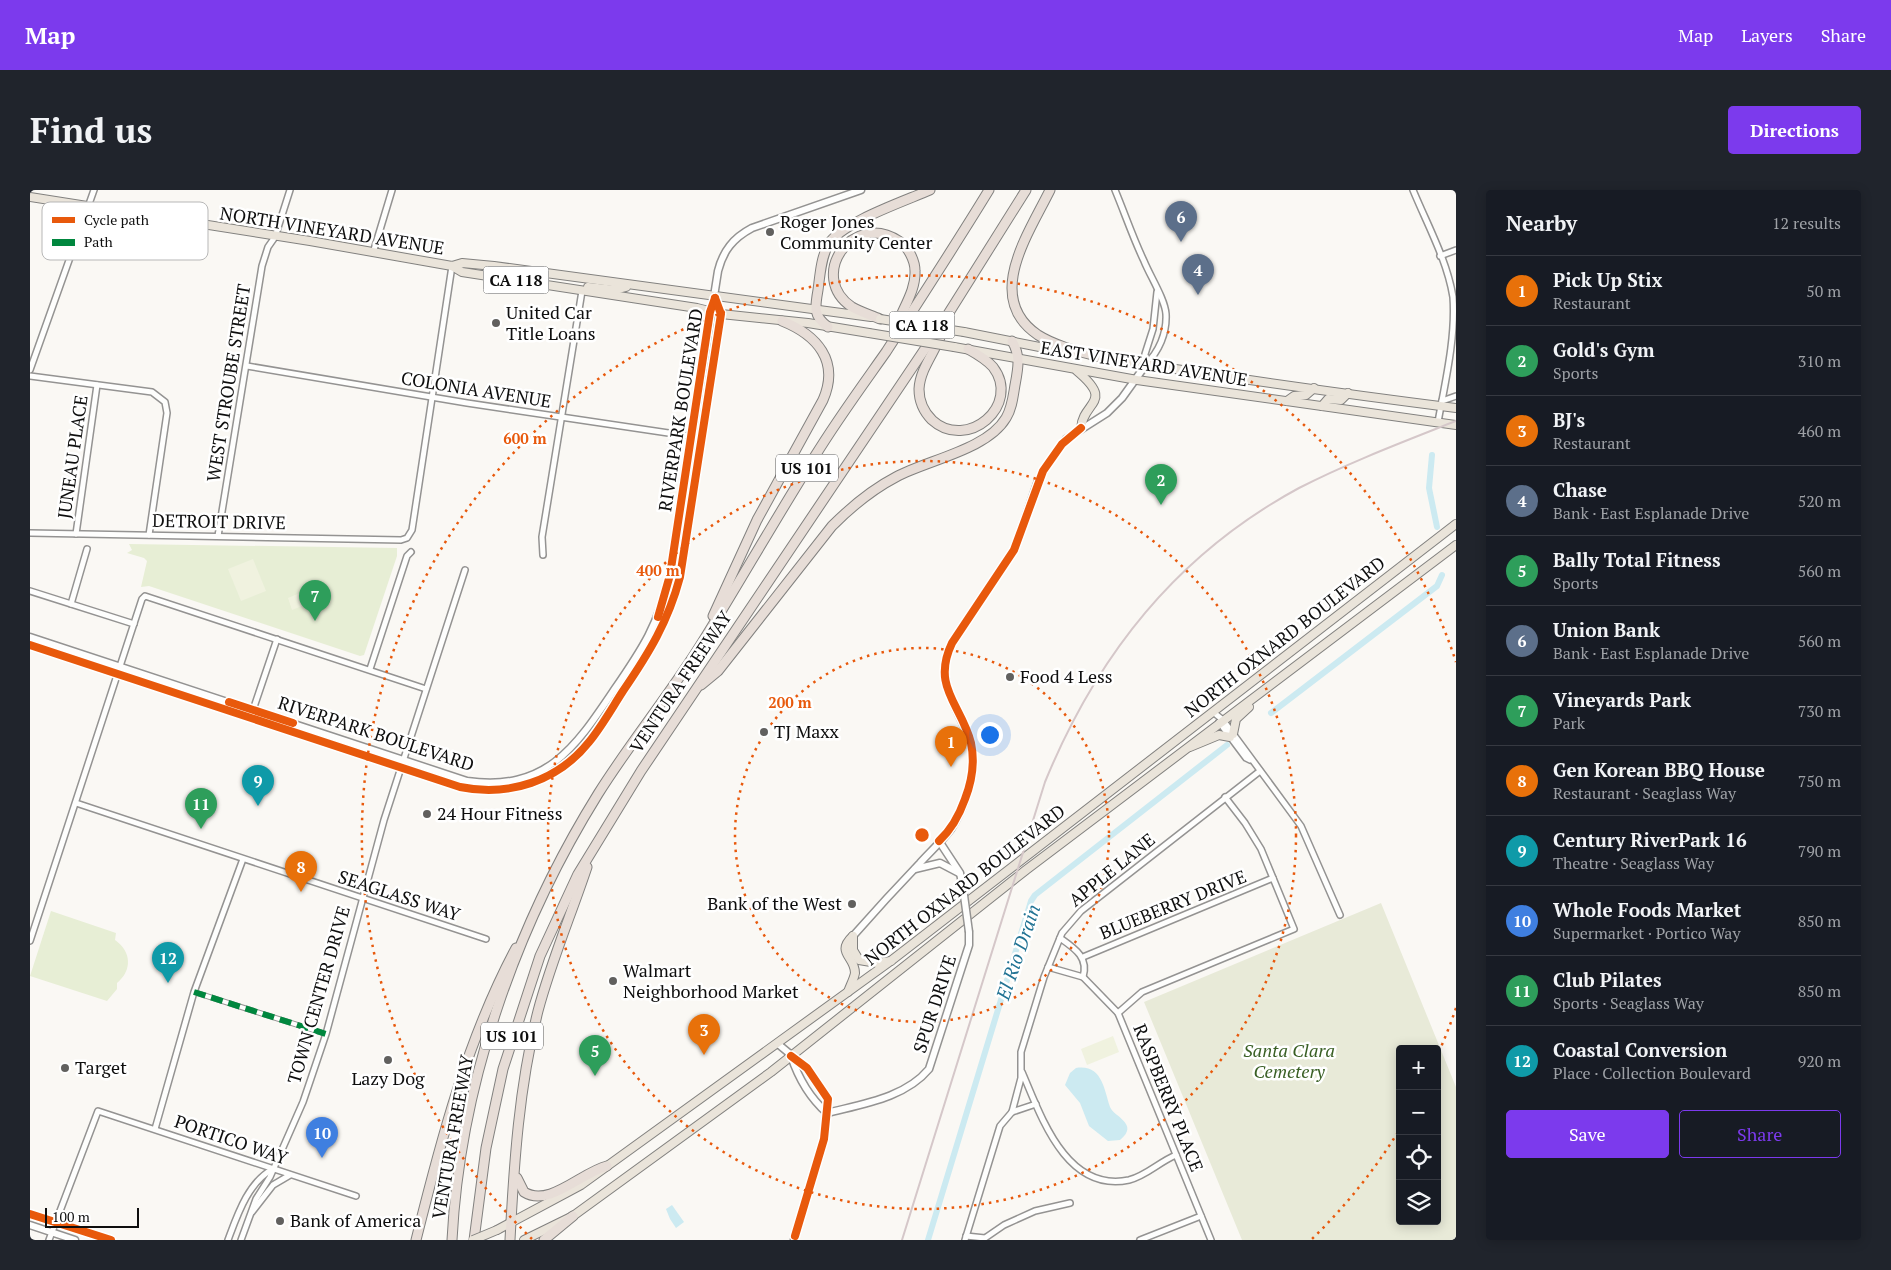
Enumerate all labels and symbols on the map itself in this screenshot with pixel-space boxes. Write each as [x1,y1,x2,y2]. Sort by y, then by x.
street label: NORTH VINEYARD AVENUE [218,200,446,260]
pin: 6 [1165,201,1197,242]
legend [42,202,208,260]
place label: Roger Jones Community Center [780,209,932,254]
text: Cycle path [84,210,149,229]
marker: Roger Jones Community Center [764,226,776,238]
text: Path [84,232,113,251]
pin: 4 [1182,254,1214,295]
road number: CA 118 [484,266,548,294]
street label: WEST STROUBE STREET [201,282,255,483]
place label: United Car Title Loans [506,300,596,345]
street label: RIVERPARK BOULEVARD [652,307,708,513]
road number: CA 118 [890,312,954,338]
marker: United Car Title Loans [490,317,502,329]
street label: EAST VINEYARD AVENUE [1039,335,1249,391]
street label: COLONIA AVENUE [399,365,553,413]
street label: JUNEAU PLACE [51,393,93,520]
text: 600 m [503,428,547,448]
road number: US 101 [776,454,838,482]
pin: 2 [1145,464,1177,505]
street label: DETROIT DRIVE [152,508,286,534]
street label: NORTH OXNARD BOULEVARD [1179,550,1390,722]
text: 400 m [636,560,680,580]
pin: 7 [299,580,331,621]
street label: VENTURA FREEWAY [624,605,737,757]
place label: Food 4 Less [1020,664,1113,688]
marker: Food 4 Less [1004,671,1016,683]
street label: RIVERPARK BOULEVARD [275,690,478,776]
text: 200 m [768,692,812,712]
place label: TJ Maxx [774,719,840,743]
your location [977,722,1003,748]
marker: TJ Maxx [758,726,770,738]
pin: 1 [935,726,967,767]
pin: 9 [242,765,274,806]
pin: 11 [185,788,217,829]
street label: NORTH OXNARD BOULEVARD [859,798,1070,970]
place label: 24 Hour Fitness [437,801,562,825]
marker: 24 Hour Fitness [421,808,433,820]
centre of rings [913,826,931,844]
street label: APPLE LANE [1063,827,1159,911]
pin: 8 [285,851,317,892]
street label: SEAGLASS WAY [335,864,464,926]
street label: BLUEBERRY DRIVE [1096,864,1250,944]
place label: Bank of the West [707,891,842,915]
marker: Bank of the West [846,898,858,910]
water label: El Rio Drain [989,901,1045,1004]
street label: TOWN CENTER DRIVE [281,903,355,1086]
pin: 12 [152,942,184,983]
street label: SPUR DRIVE [907,952,961,1056]
place label: Walmart Neighborhood Market [623,958,799,1003]
marker: Walmart Neighborhood Market [607,975,619,987]
pin: 3 [688,1014,720,1055]
street label: RASPBERRY PLACE [1128,1020,1210,1175]
road number: US 101 [481,1022,543,1049]
pin: 5 [579,1035,611,1076]
park label: Santa Clara Cemetery [1243,1038,1335,1083]
street label: VENTURA FREEWAY [426,1052,478,1221]
marker: Lazy Dog [382,1054,394,1066]
place label: Target [75,1055,127,1079]
marker: Target [59,1062,71,1074]
place label: Lazy Dog [351,1066,425,1090]
street label: PORTICO WAY [172,1108,291,1170]
pin: 10 [306,1117,338,1158]
scale bar [45,1205,139,1228]
place label: Bank of America [290,1208,421,1232]
marker: Bank of America [274,1215,286,1227]

